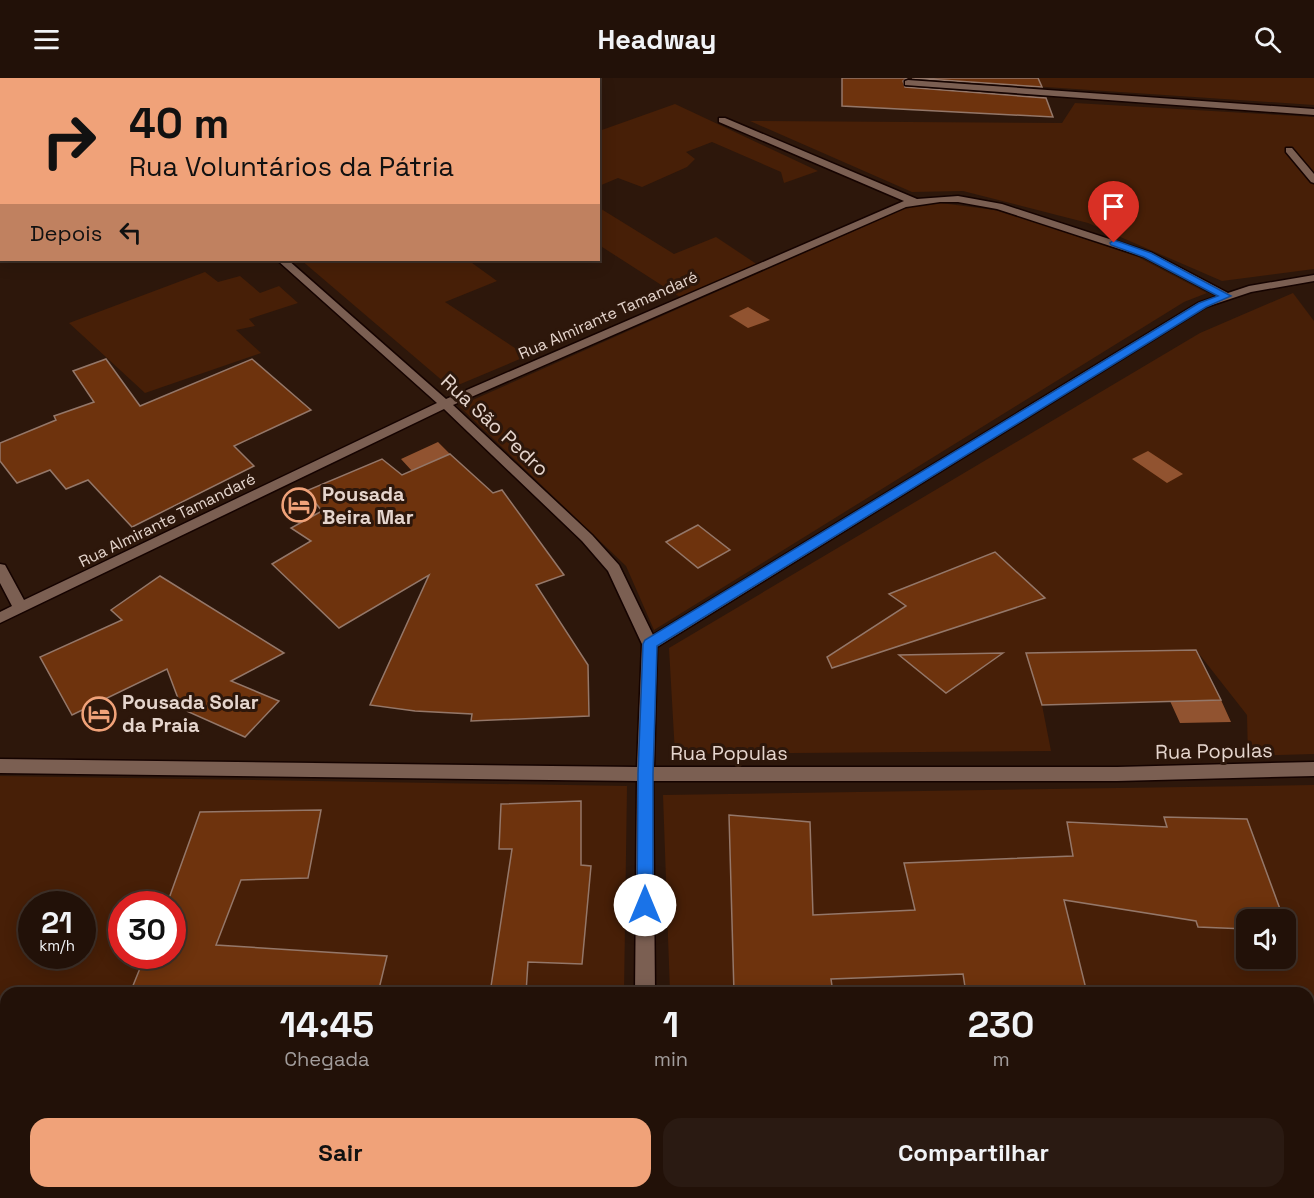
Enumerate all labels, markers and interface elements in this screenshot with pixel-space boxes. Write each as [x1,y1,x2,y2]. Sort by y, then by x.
text: Headway [598,22,716,57]
icon: menu [30,23,63,56]
icon: search [1251,23,1284,56]
text: 40 m [129,97,229,150]
icon: right [30,102,108,180]
text: Rua Voluntários da Pátria [129,149,454,184]
pin [1088,181,1139,243]
icon: arrive [1097,190,1130,223]
icon: left [114,216,147,249]
text: Depois [30,219,102,247]
street label: Rua Almirante Tamandaré [515,266,701,364]
street label: Rua São Pedro [436,368,554,482]
street label: Rua Almirante Tamandaré [75,468,259,572]
place label: Pousada Beira Mar [322,481,414,530]
hotel icon: Pousada Beira Mar [281,487,317,523]
place label: Pousada Solar da Praia [122,689,259,738]
hotel icon: Pousada Solar da Praia [81,696,117,732]
street label: Rua Populas [1155,737,1273,765]
street label: Rua Populas [670,740,788,766]
position arrow [613,873,677,937]
speed limit sign: 30 [108,891,186,969]
text: 21 [41,903,73,942]
map controls [1236,909,1296,969]
button: sound [1236,909,1296,969]
text: km/h [39,936,75,955]
text: 14:45 [280,1002,374,1048]
text: 1 [663,1002,679,1048]
text: 230 [968,1002,1034,1048]
text: Chegada [284,1046,370,1072]
text: min [654,1046,688,1072]
text: m [992,1046,1010,1072]
button: Sair [30,1118,651,1187]
button: Compartilhar [663,1118,1284,1187]

